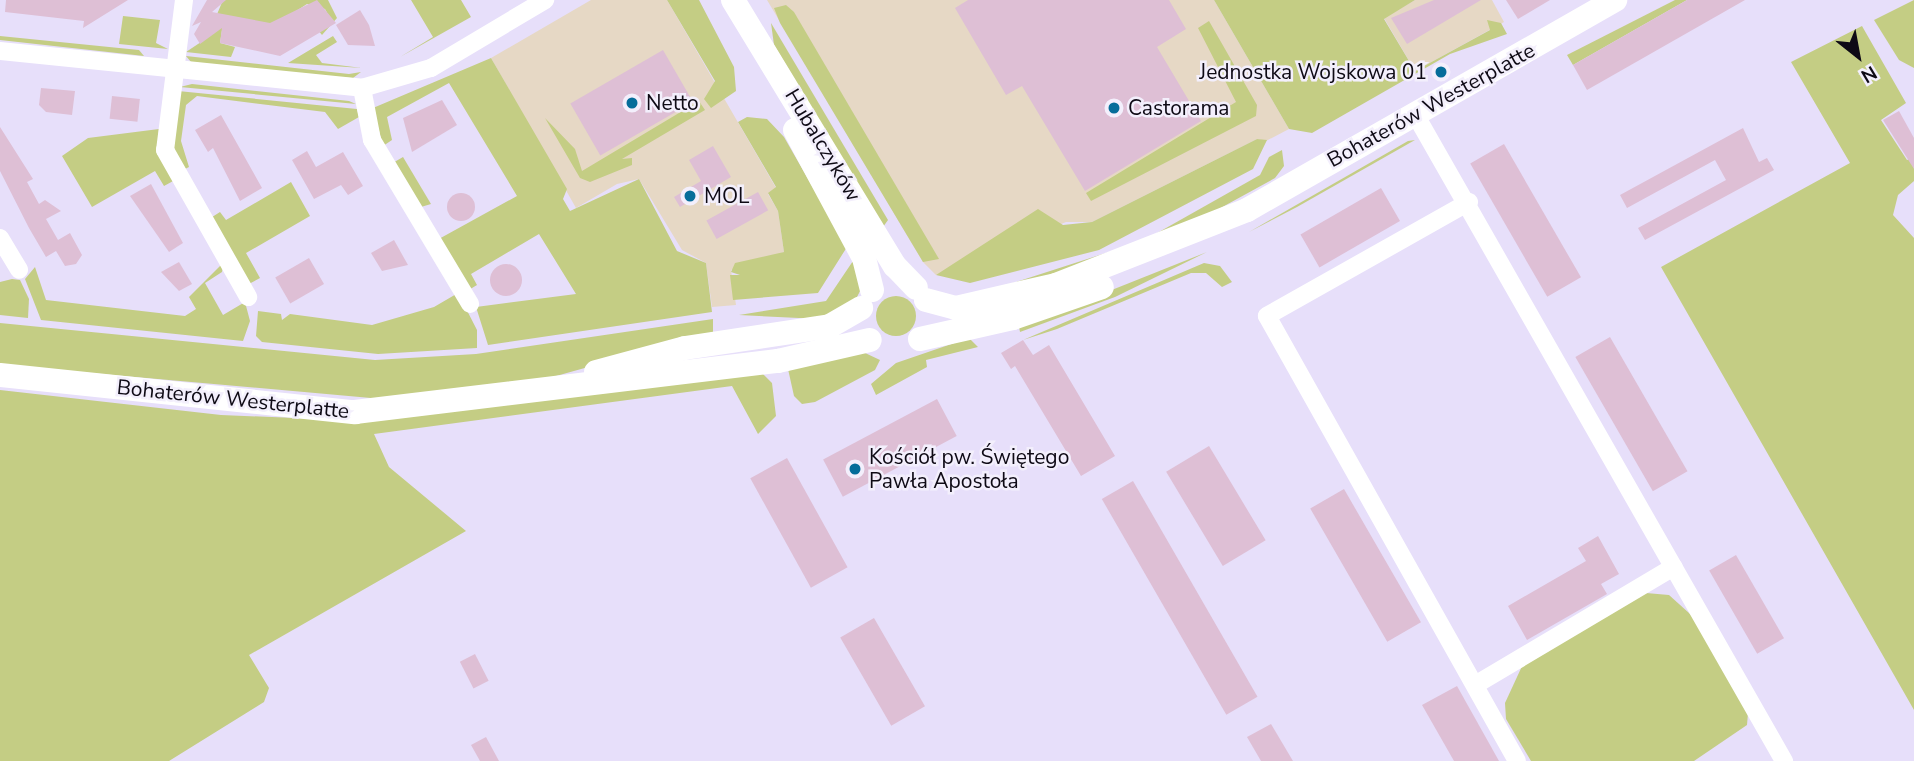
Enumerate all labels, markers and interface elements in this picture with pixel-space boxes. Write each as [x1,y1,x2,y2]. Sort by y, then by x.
north arrow [1823,21,1893,91]
street label: Bohaterów Westerplatte [1323,37,1539,173]
place label: Jednostka Wojskowa 01 [1199,59,1427,85]
text: N [1856,59,1882,89]
marker: Jednostka Wojskowa 01 [1433,64,1449,80]
street label: Hubalczyków [780,84,866,206]
place label: Netto [646,90,699,116]
marker: Netto [624,95,640,111]
place label: Castorama [1128,95,1229,121]
marker: Castorama [1106,100,1122,116]
place label: MOL [704,183,749,209]
marker: MOL [682,188,698,204]
street label: Bohaterów Westerplatte [116,374,350,424]
place label: Kościół pw. Świętego Pawła Apostoła [869,444,1069,494]
marker: Kościół pw. Świętego Pawła Apostoła [847,461,863,477]

